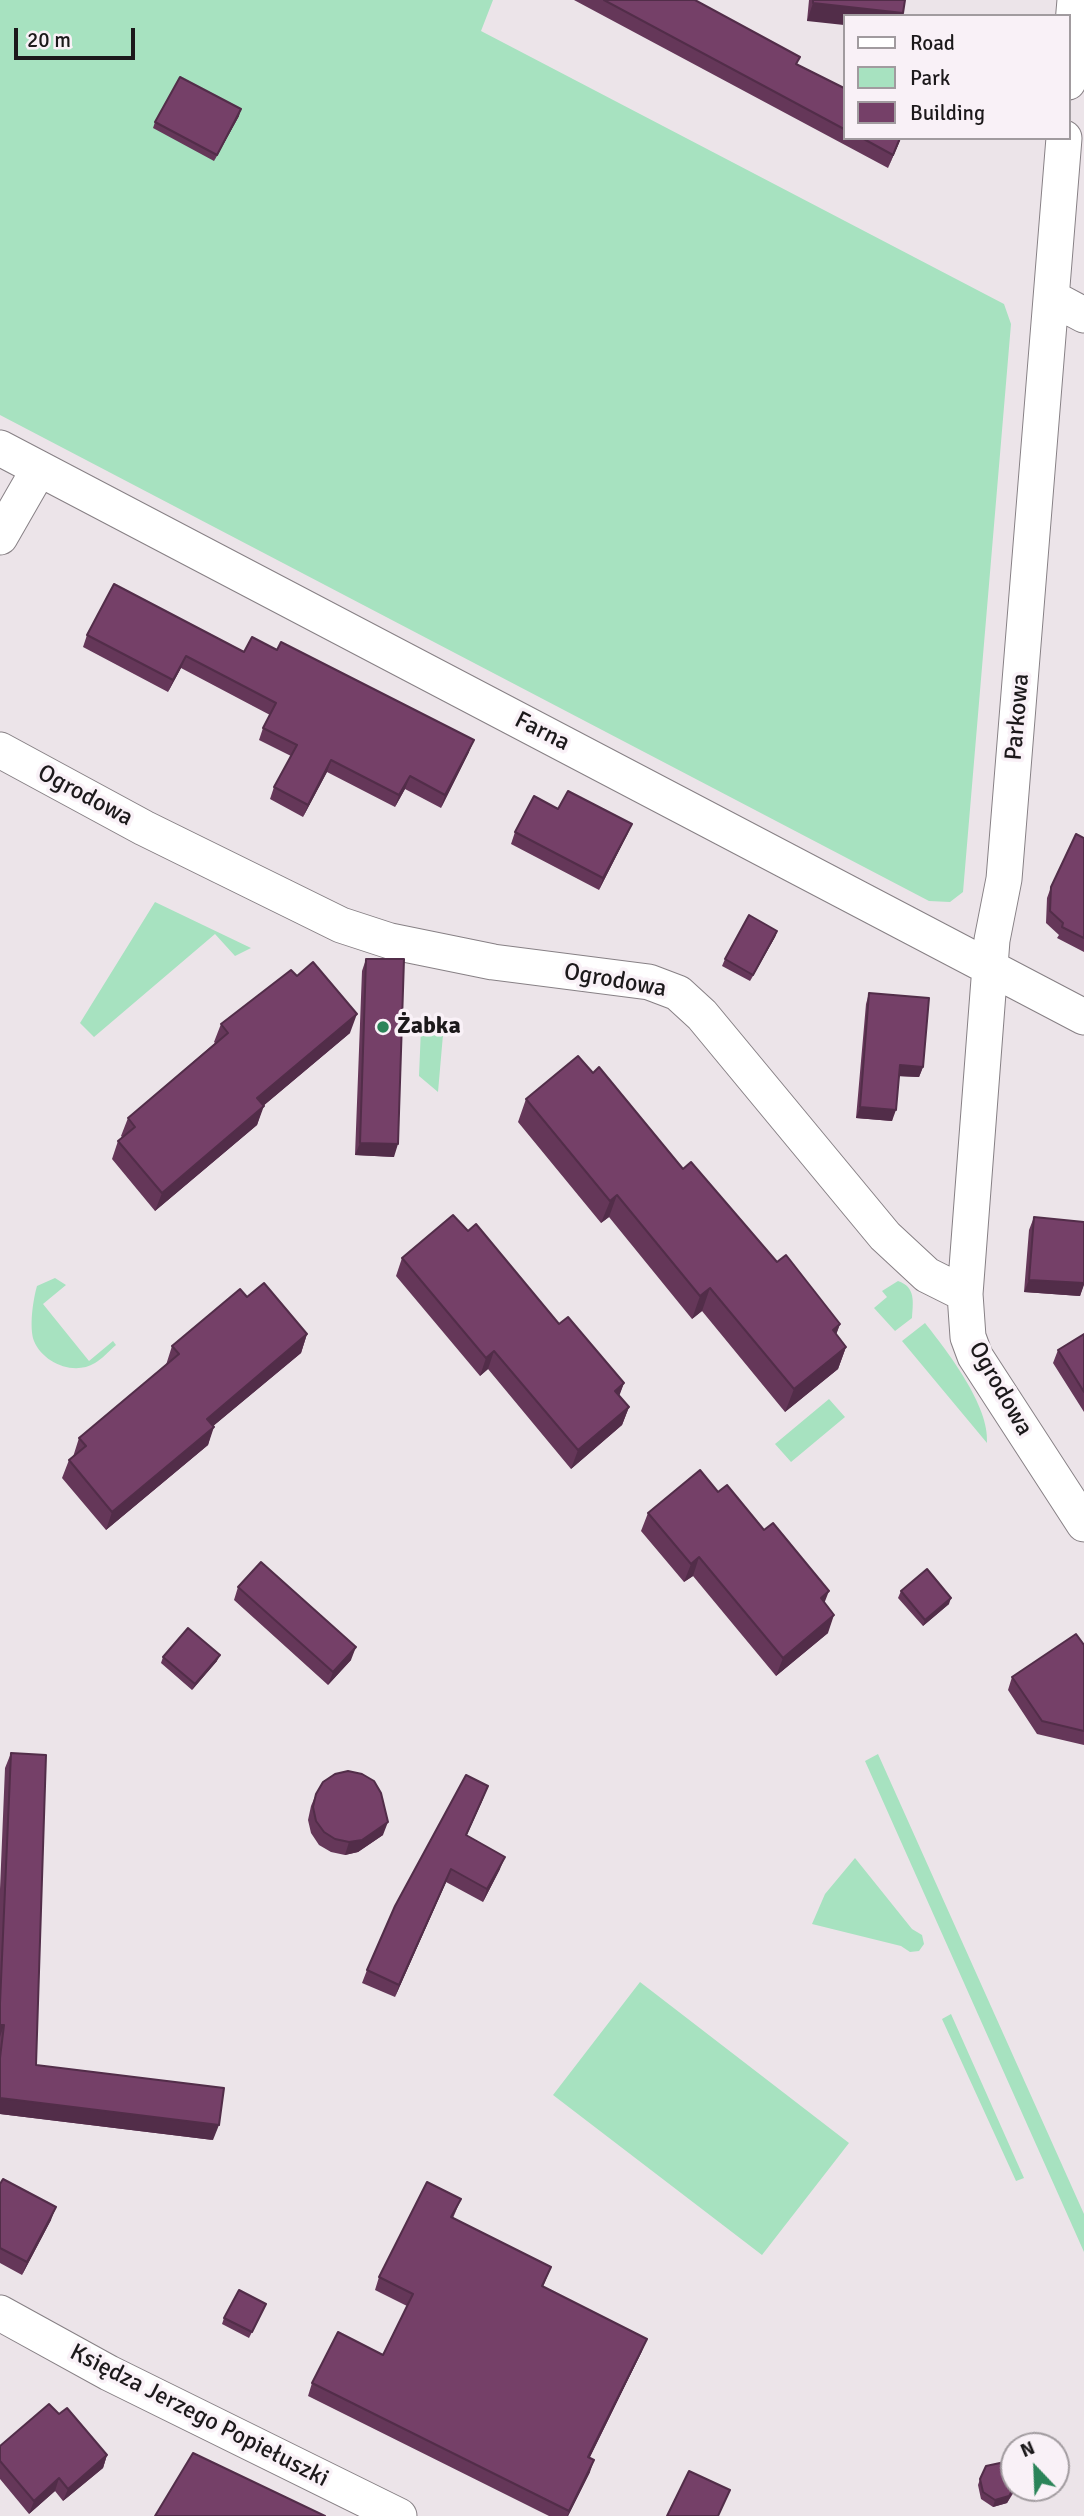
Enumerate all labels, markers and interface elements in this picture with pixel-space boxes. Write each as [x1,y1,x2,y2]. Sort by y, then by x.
scale bar [18,14,138,58]
legend [842,14,1070,140]
text: 20 m [27,27,71,53]
text: Road [910,30,955,56]
text: Park [910,65,950,91]
text: Building [910,100,985,126]
street label: Parkowa [1000,672,1036,762]
street label: Farna [510,706,574,758]
street label: Ogrodowa [33,759,137,833]
street label: Ogrodowa [562,958,668,1004]
place label: Żabka [397,1013,461,1041]
marker: Żabka [375,1019,391,1035]
street label: Ogrodowa [962,1337,1038,1441]
street label: Księdza Jerzego Popiełuszki [65,2338,333,2494]
north arrow [1000,2432,1070,2502]
text: N [1017,2436,1038,2463]

